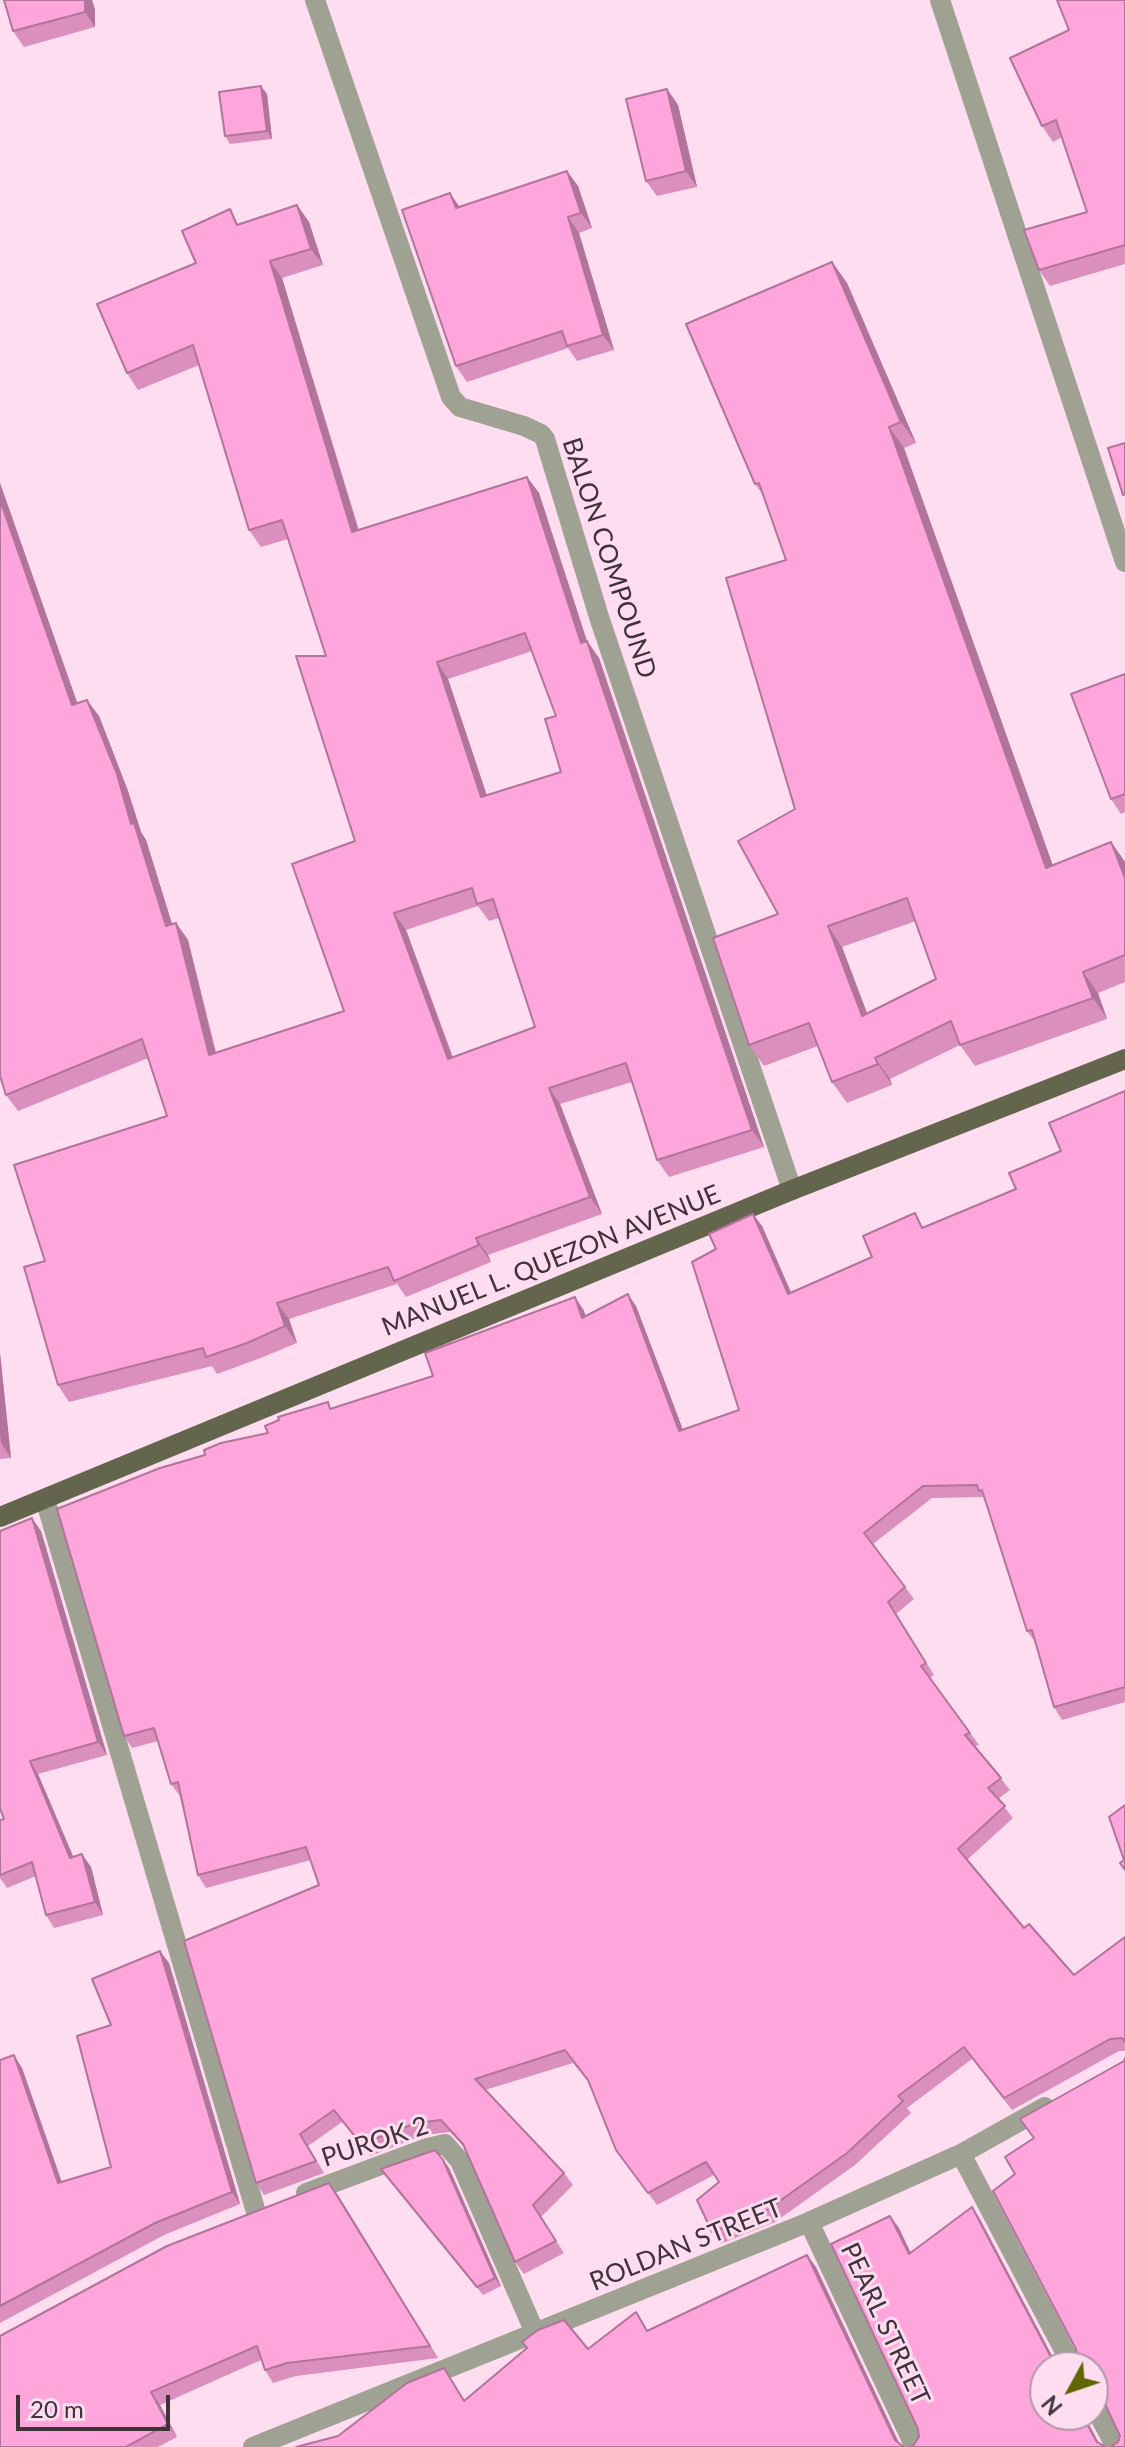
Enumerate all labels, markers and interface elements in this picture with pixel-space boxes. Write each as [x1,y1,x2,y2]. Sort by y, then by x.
street label: BALON COMPOUND [555,434,663,682]
street label: MANUEL L. QUEZON AVENUE [377,1179,725,1343]
street label: PUROK 2 [318,2110,432,2174]
street label: ROLDAN STREET [585,2192,787,2298]
street label: PEARL STREET [834,2238,936,2410]
north arrow [1029,2351,1109,2431]
scale bar [20,2379,174,2429]
text: N [1036,2390,1068,2421]
text: 20 m [30,2394,84,2423]

